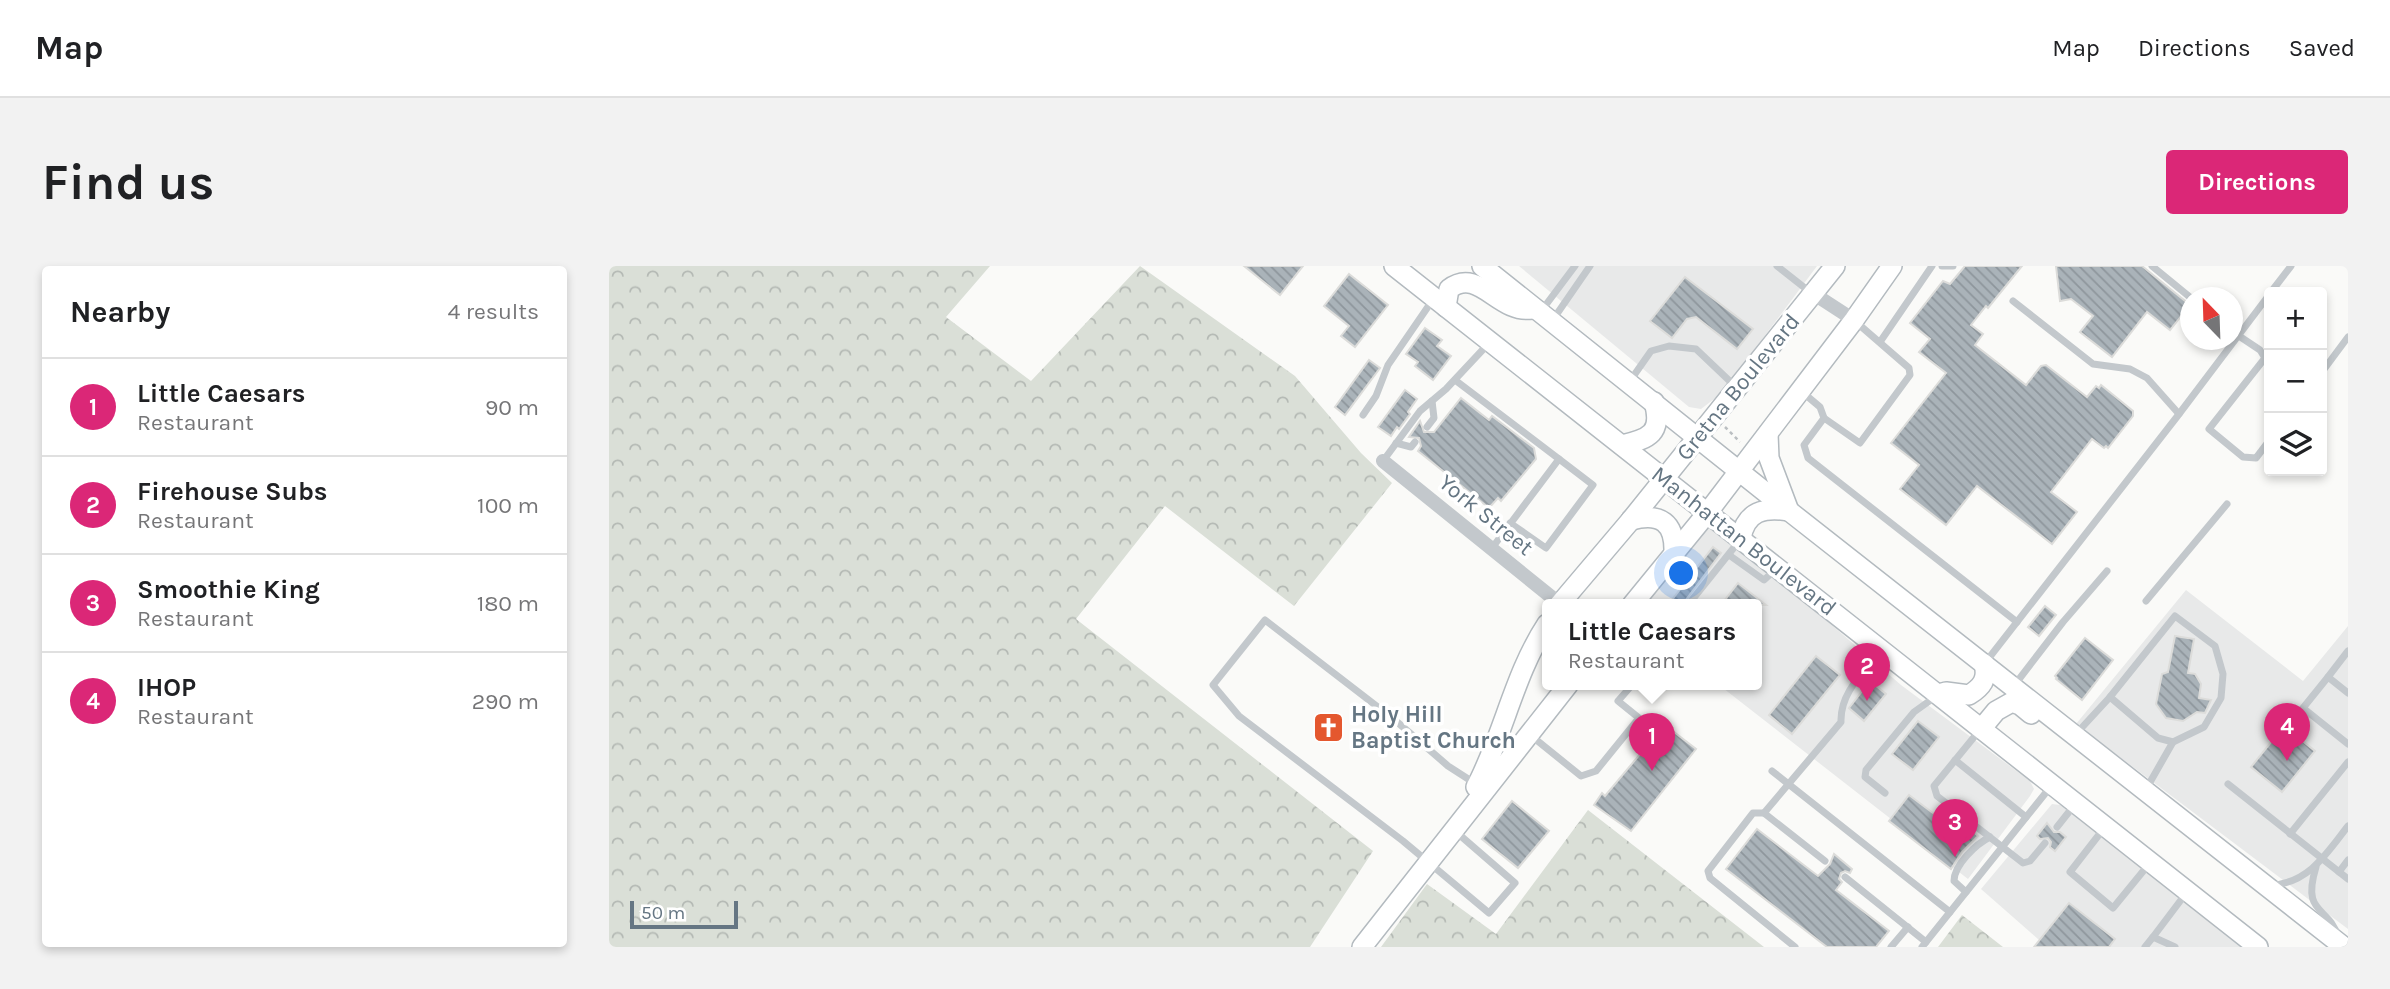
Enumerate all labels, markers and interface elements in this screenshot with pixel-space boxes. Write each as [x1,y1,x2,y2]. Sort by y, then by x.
text: Map [35,29,103,67]
text: Map [2052,34,2100,62]
text: Directions [2138,34,2251,62]
text: Saved [2289,34,2355,62]
button: Directions [2166,150,2348,214]
text: Find us [42,154,214,211]
north arrow [2180,287,2243,350]
map controls [2264,287,2327,476]
button: + [2264,287,2327,350]
text: Nearby [70,294,170,330]
text: 4 results [447,298,539,325]
street label: Gretna Boulevard [1671,308,1805,466]
button: − [2264,350,2327,413]
text: Little Caesars [137,378,305,409]
text: 1 [89,394,97,421]
text: 90 m [485,394,539,421]
text: Restaurant [137,409,254,436]
button: layers [2264,413,2327,476]
street label: Manhattan Boulevard [1646,460,1842,622]
street label: York Street [1433,469,1539,561]
text: Firehouse Subs [137,476,328,507]
text: 2 [86,492,100,519]
text: 100 m [477,492,539,519]
text: Restaurant [137,507,254,534]
your location [1664,556,1698,590]
text: Smoothie King [137,574,320,605]
text: 3 [86,590,100,617]
text: 180 m [477,590,539,617]
popup [1542,599,1762,690]
text: Restaurant [137,605,254,632]
text: Little Caesars [1568,616,1736,647]
pin: 2 [1844,643,1890,701]
text: Restaurant [1568,647,1685,674]
text: IHOP [137,672,196,703]
text: 4 [86,688,100,715]
text: 290 m [472,688,539,715]
place label: Holy Hill Baptist Church [1351,701,1516,754]
text: Restaurant [137,703,254,730]
pin: 4 [2264,703,2310,761]
church icon: Holy Hill Baptist Church [1311,710,1345,744]
pin: 1 [1629,713,1675,771]
pin: 3 [1932,799,1978,857]
scale bar [630,898,739,930]
text: 50 m [641,902,685,924]

